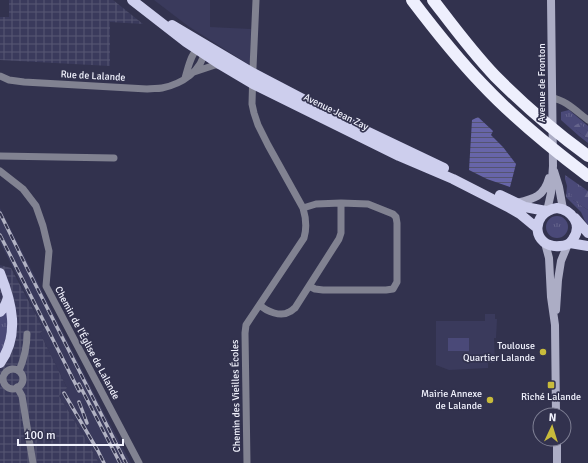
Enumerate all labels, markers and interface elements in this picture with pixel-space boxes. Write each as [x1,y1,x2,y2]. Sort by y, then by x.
street label: Avenue de Fronton [536,43,548,123]
street label: Rue de Lalande [60,68,126,84]
street label: Avenue Jean Zay [302,91,371,133]
street label: Chemin de l'Église de Lalande [52,284,123,402]
street label: Chemin des Vieilles Écoles [228,339,243,452]
place label: Toulouse Quartier Lalande [463,340,535,364]
marker: Toulouse Quartier Lalande [538,347,548,357]
marker: Riché Lalande [546,380,556,390]
place label: Mairie Annexe de Lalande [421,388,482,412]
place label: Riché Lalande [521,391,581,403]
marker: Mairie Annexe de Lalande [485,395,495,405]
north arrow [532,407,572,447]
text: N [548,411,557,424]
scale bar [18,421,123,447]
text: 100 m [24,428,56,443]

